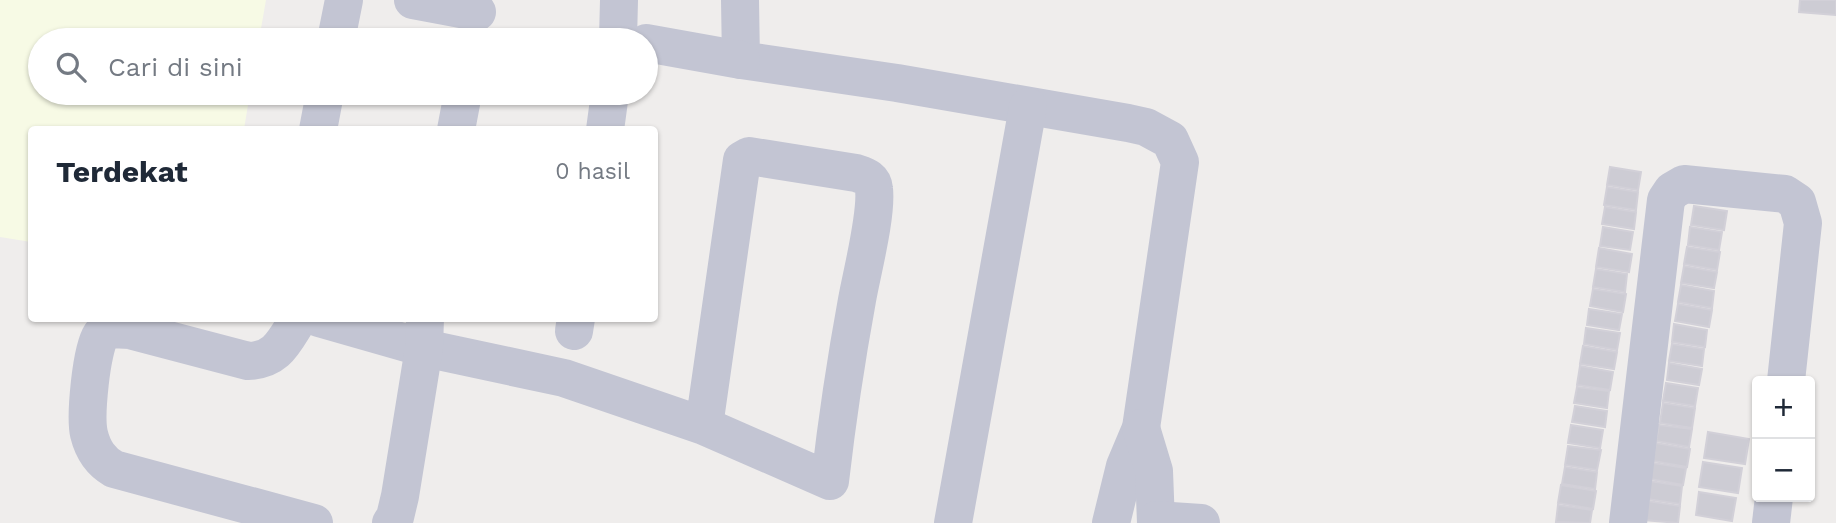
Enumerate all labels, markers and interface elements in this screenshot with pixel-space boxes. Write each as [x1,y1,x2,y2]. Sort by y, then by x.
search box [28,28,658,105]
icon: search [52,48,90,86]
text: Cari di sini [108,52,243,82]
text: Terdekat [56,154,188,189]
text: 0 hasil [555,158,630,185]
map controls [1752,376,1815,502]
button: + [1752,376,1815,439]
button: − [1752,439,1815,502]

